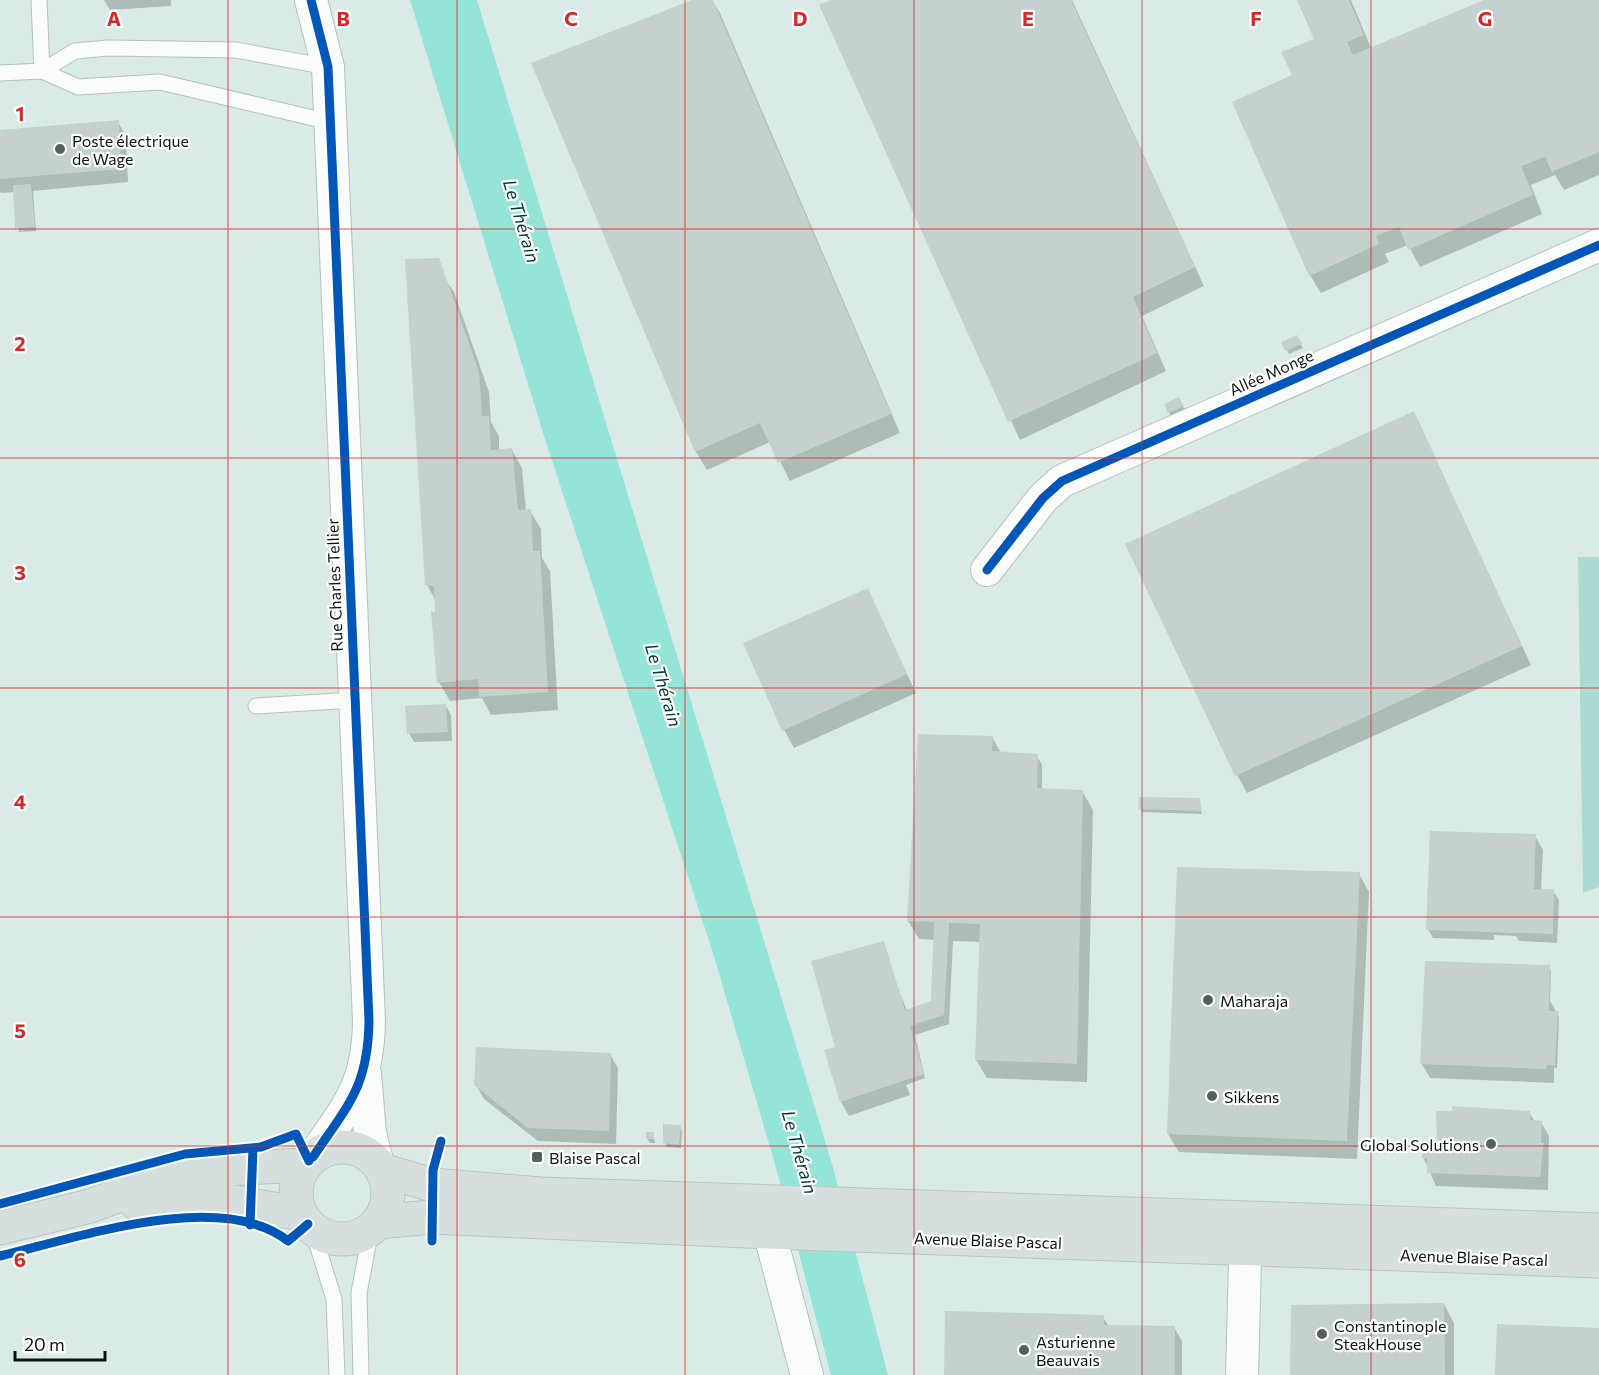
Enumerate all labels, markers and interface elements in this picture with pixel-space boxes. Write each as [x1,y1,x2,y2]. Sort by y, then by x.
text: A [107,6,121,30]
text: B [336,6,350,30]
text: C [564,6,578,30]
text: D [793,6,807,30]
text: E [1022,6,1034,30]
text: F [1250,6,1262,30]
text: G [1478,6,1492,30]
text: 1 [15,101,25,125]
place label: Poste électrique de Wage [72,131,189,168]
marker: Poste électrique de Wage [53,142,67,156]
water label: Le Thérain [499,177,545,265]
text: 2 [14,331,26,355]
street label: Allée Monge [1226,345,1316,399]
street label: Rue Charles Tellier [322,517,346,652]
text: 3 [14,560,26,584]
water label: Le Thérain [641,641,687,729]
text: 4 [14,789,26,813]
place label: Maharaja [1220,991,1288,1010]
marker: Maharaja [1201,993,1215,1007]
text: 5 [14,1018,26,1042]
place label: Sikkens [1224,1087,1279,1106]
marker: Sikkens [1205,1089,1219,1103]
water label: Le Thérain [778,1108,822,1196]
place label: Global Solutions [1360,1135,1479,1154]
marker: Global Solutions [1484,1137,1498,1151]
place label: Blaise Pascal [549,1148,641,1167]
marker: Blaise Pascal [530,1150,544,1164]
street label: Avenue Blaise Pascal [914,1228,1062,1252]
street label: Avenue Blaise Pascal [1400,1245,1548,1269]
text: 6 [14,1247,26,1271]
place label: Constantinople SteakHouse [1334,1316,1446,1353]
scale bar [15,1324,105,1362]
marker: Constantinople SteakHouse [1315,1327,1329,1341]
place label: Asturienne Beauvais [1036,1332,1116,1369]
text: 20 m [24,1333,65,1355]
marker: Asturienne Beauvais [1017,1343,1031,1357]

